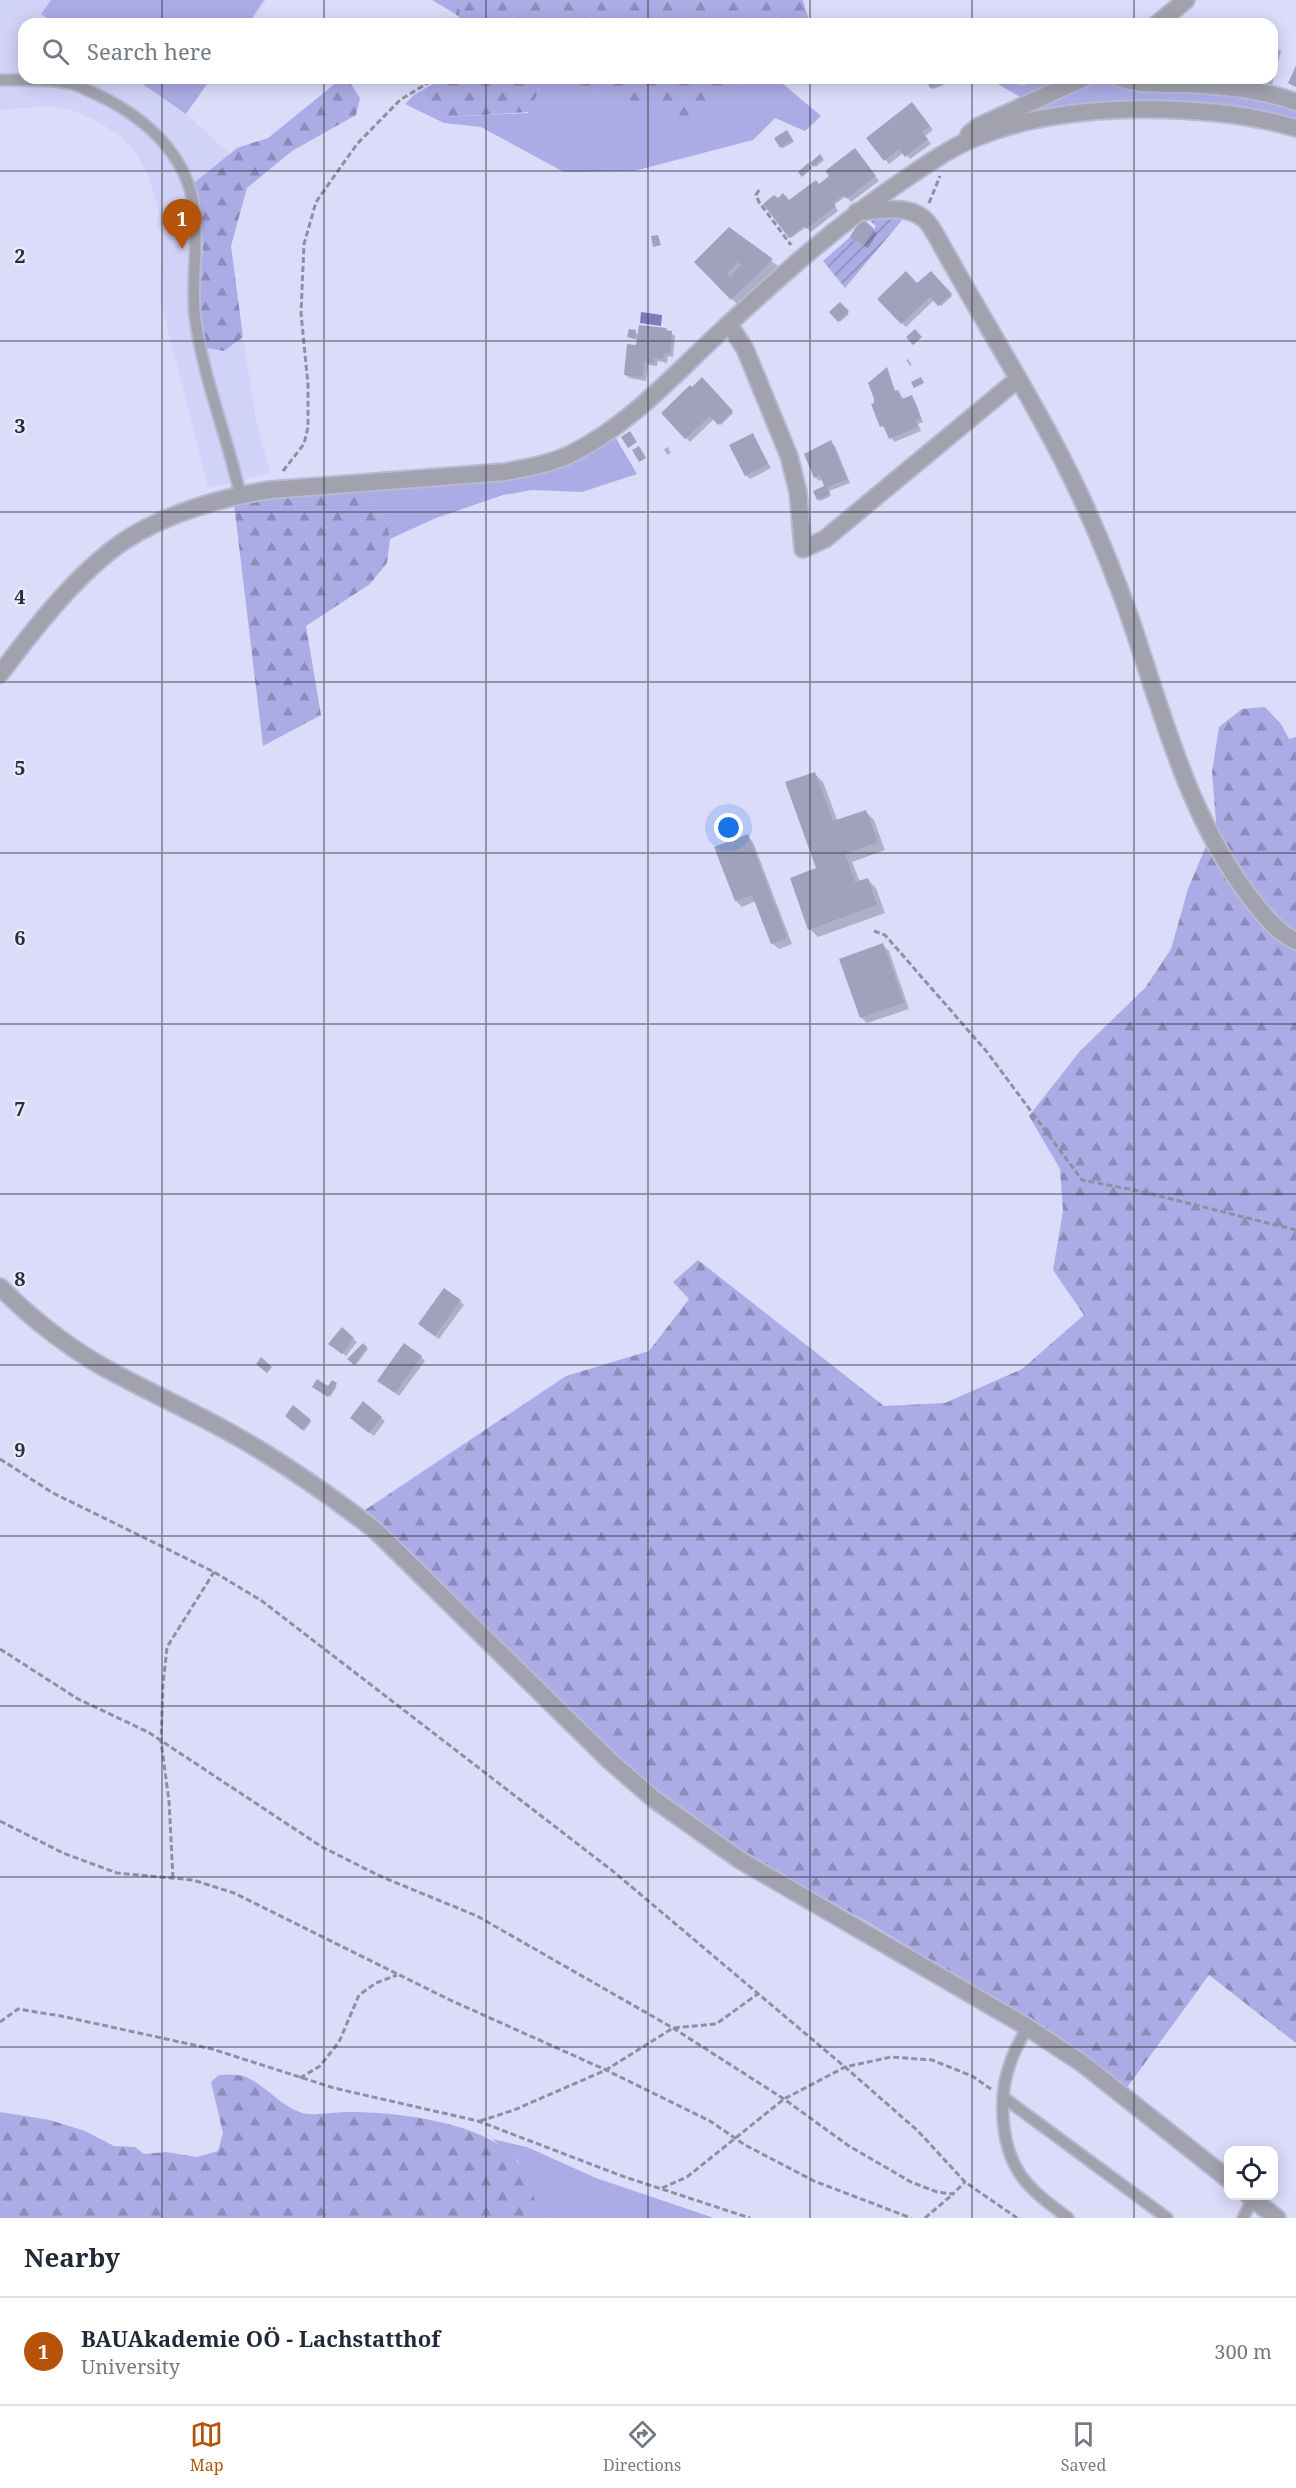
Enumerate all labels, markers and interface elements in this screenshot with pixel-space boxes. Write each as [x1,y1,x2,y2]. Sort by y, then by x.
search box [18,18,1278,84]
icon: search [39,35,72,68]
text: Search here [87,36,212,66]
pin: 1 [162,200,201,249]
text: 2 [14,242,26,269]
text: 3 [14,412,26,439]
text: 4 [14,583,26,610]
text: 5 [14,754,26,781]
your location [714,813,743,842]
text: 6 [14,924,26,951]
text: 7 [14,1095,26,1122]
text: 8 [14,1265,26,1292]
text: 9 [14,1436,26,1463]
map controls [1224,2146,1278,2200]
button: locate [1224,2146,1278,2200]
text: Nearby [24,2239,120,2275]
text: BAUAkademie OÖ - Lachstatthof [81,2323,440,2353]
text: 1 [38,2338,49,2365]
text: 300 m [1214,2338,1272,2365]
text: University [81,2353,180,2380]
tab: Map [190,2418,224,2476]
tab: Directions [603,2418,681,2476]
tab: Saved [1061,2418,1106,2476]

